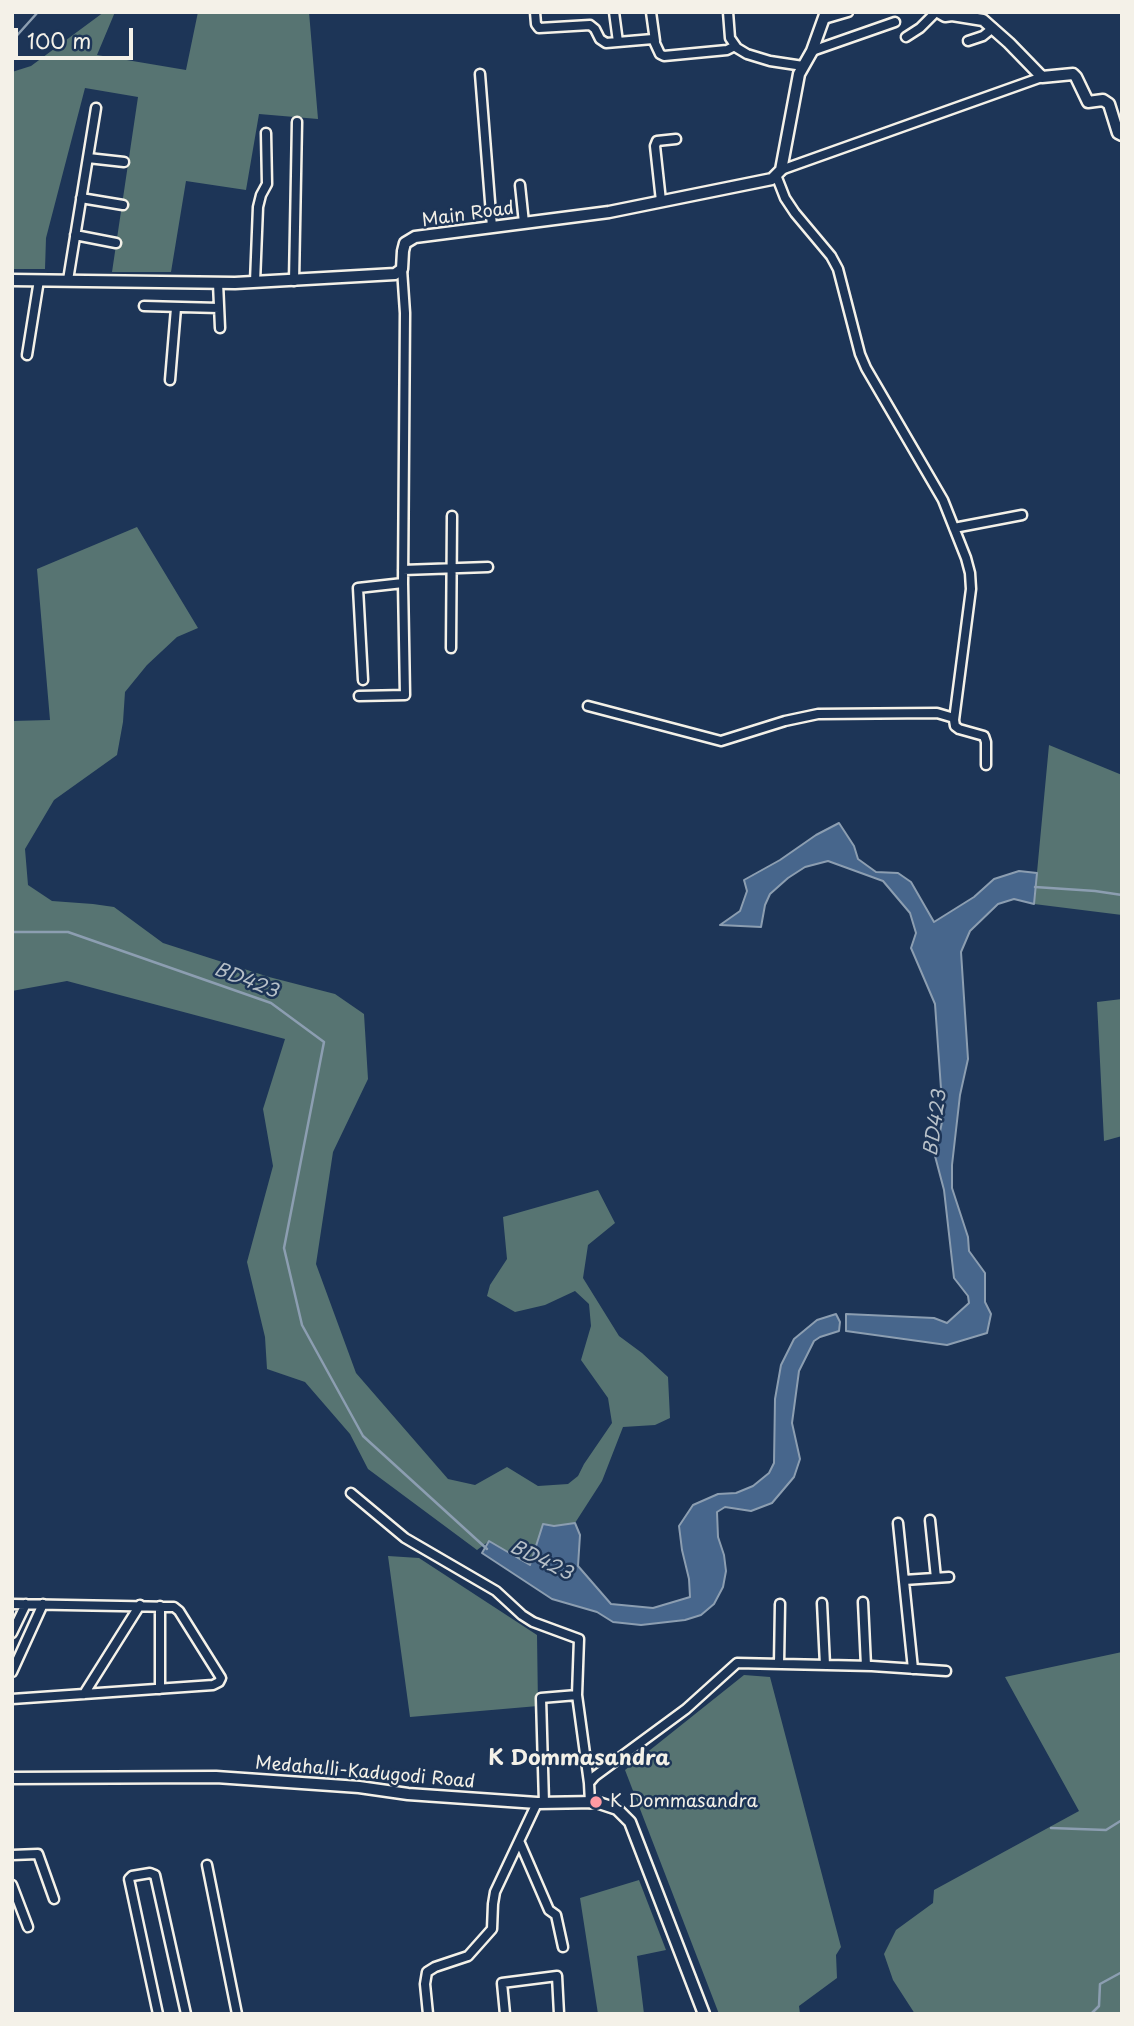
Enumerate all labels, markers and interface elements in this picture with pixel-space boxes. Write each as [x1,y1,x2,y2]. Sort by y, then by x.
scale bar [18,14,136,58]
text: 100 m [27,24,91,56]
street label: Main Road [421,198,515,232]
water label: BD423 [211,958,281,1004]
water label: BD423 [920,1088,952,1158]
water label: BD423 [506,1536,576,1586]
district label: K Dommasandra [488,1746,670,1772]
street label: Medahalli-Kadugodi Road [254,1753,476,1793]
place label: K Dommasandra [610,1791,758,1813]
marker: K Dommasandra [588,1794,604,1810]

